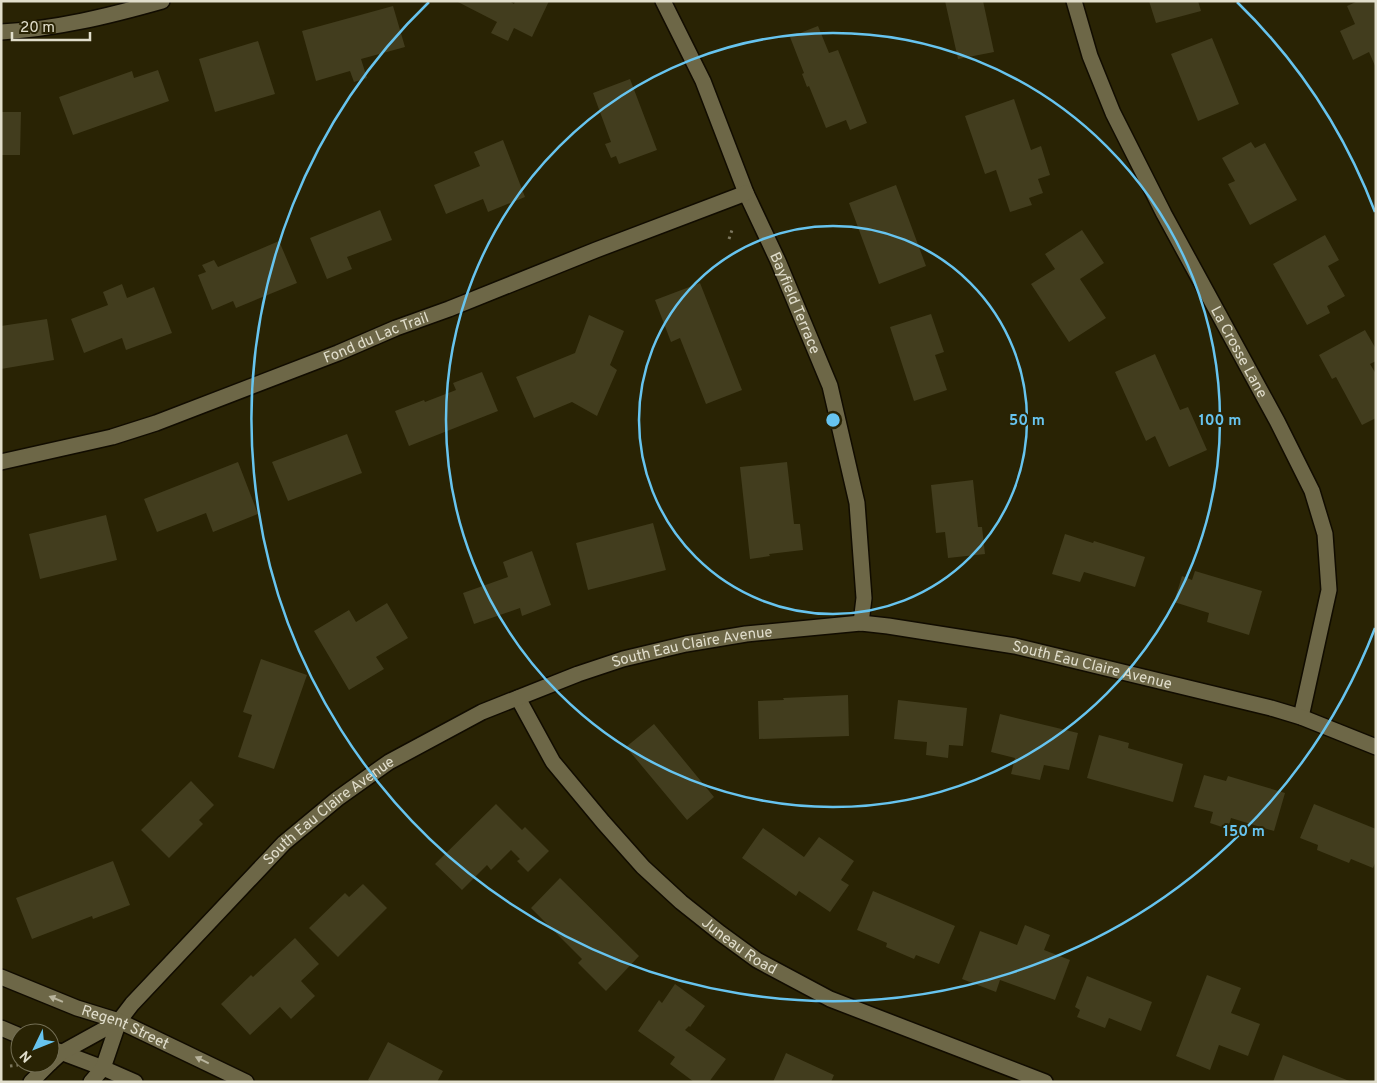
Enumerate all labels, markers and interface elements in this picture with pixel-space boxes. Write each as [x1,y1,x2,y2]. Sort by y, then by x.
scale bar [12,10,90,42]
text: 20 m [20,19,55,38]
street label: Bayfield Terrace [764,249,824,357]
street label: La Crosse Lane [1205,303,1271,402]
street label: Fond du Lac Trail [321,309,432,369]
centre of rings [824,411,842,429]
text: 50 m [1009,412,1045,431]
text: 100 m [1199,412,1241,431]
street label: South Eau Claire Avenue [609,624,773,673]
street label: South Eau Claire Avenue [1010,638,1174,695]
street label: South Eau Claire Avenue [260,753,398,870]
text: 150 m [1223,823,1265,842]
street label: Juneau Road [697,914,780,980]
one-way arrow [49,995,63,1003]
street label: Regent Street [79,1002,172,1055]
north arrow [10,1023,60,1073]
text: N [17,1046,36,1065]
one-way arrow [195,1056,209,1064]

